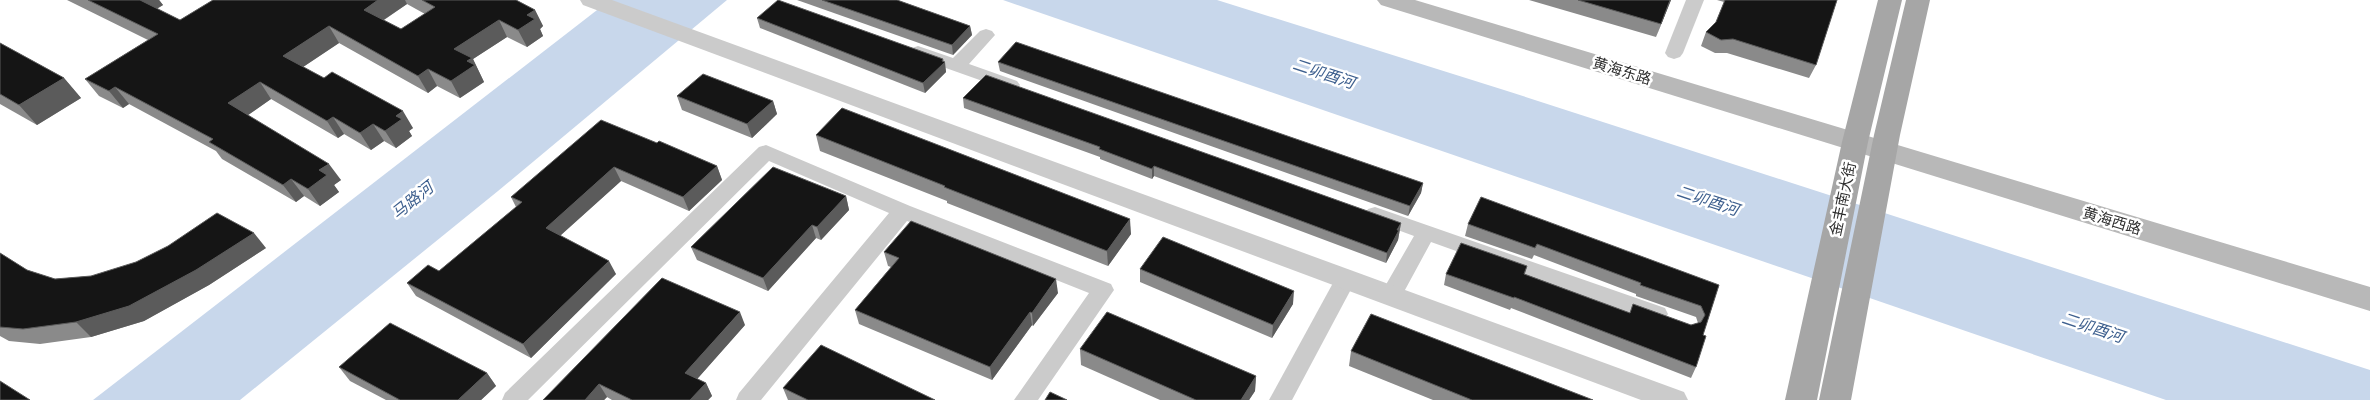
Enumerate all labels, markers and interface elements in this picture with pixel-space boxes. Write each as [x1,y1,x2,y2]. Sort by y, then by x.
street label: 黄海东路 [1590,52,1654,89]
water label: 二卯酉河 [1290,53,1361,94]
street label: 金丰南大街 [1824,160,1861,238]
water label: 马路河 [386,174,440,224]
water label: 二卯酉河 [1674,180,1745,221]
street label: 黄海西路 [2080,202,2144,239]
water label: 二卯酉河 [2059,307,2130,348]

